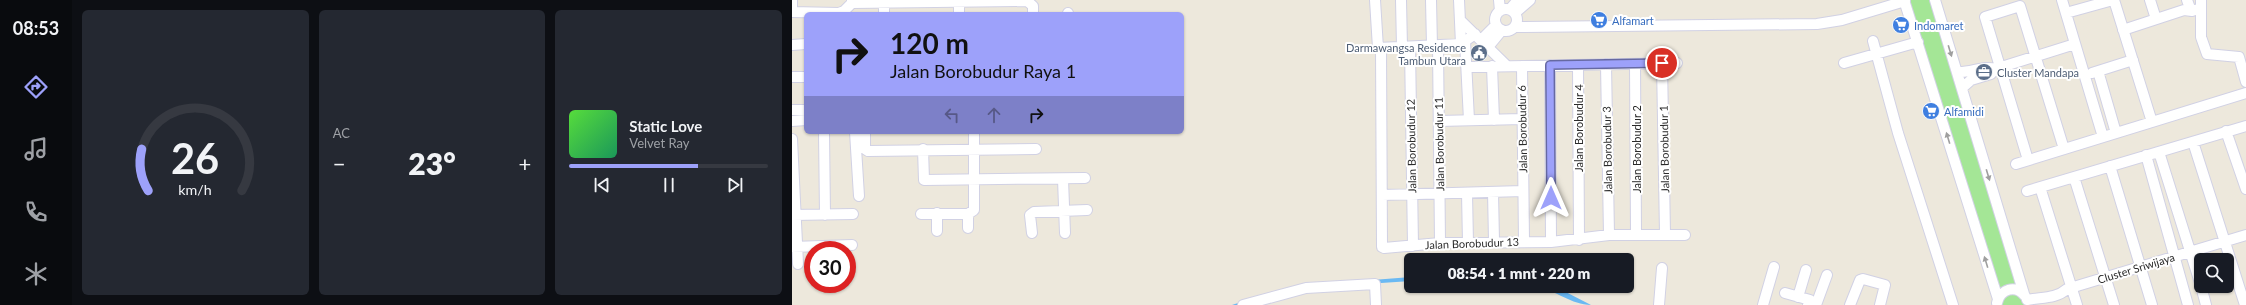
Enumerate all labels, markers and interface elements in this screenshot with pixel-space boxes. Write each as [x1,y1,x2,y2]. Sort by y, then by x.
supermarket icon: Alfamart [1589,10,1609,30]
place label: Alfamart [1612,14,1654,27]
supermarket icon: Indomaret [1891,15,1911,35]
text: 08:53 [13,17,59,39]
place label: Indomaret [1914,19,1964,32]
text: 120 m [890,26,969,60]
icon: right [824,28,876,80]
place label: Darmawangsa Residence Tambun Utara [1346,41,1466,67]
public building icon: Darmawangsa Residence Tambun Utara [1469,43,1489,63]
one-way arrow [1947,45,1953,57]
pin [1645,46,1679,80]
icon: arrive [1651,52,1673,74]
text: Jalan Borobudur Raya 1 [890,60,1076,82]
office icon: Cluster Mandapa [1974,62,1994,82]
place label: Cluster Mandapa [1997,66,2079,79]
icon: directions [22,73,50,101]
street label: Jalan Borobudur 4 [1572,84,1585,172]
street label: Jalan Borobudur 6 [1515,85,1529,173]
street label: Jalan Borobudur 11 [1432,97,1446,191]
street label: Jalan Borobudur 12 [1404,99,1418,193]
supermarket icon: Alfamidi [1921,101,1941,121]
icon: left [941,104,963,126]
icon: ahead [983,104,1005,126]
icon: right [1025,104,1047,126]
street label: Jalan Borobudur 2 [1630,105,1643,193]
street label: Jalan Borobudur 1 [1657,105,1671,193]
place label: Alfamidi [1944,105,1984,118]
street label: Jalan Borobudur 3 [1600,106,1614,194]
text: Static Love [629,117,702,135]
text: AC [333,125,350,141]
text: 26 [171,132,219,182]
one-way arrow [1945,132,1951,144]
icon: music [22,135,50,163]
text: Velvet Ray [629,135,689,151]
text: 23° [408,145,456,181]
text: − [333,150,345,177]
text: + [519,150,531,177]
one-way arrow [1985,169,1991,181]
icon: previous [591,174,613,196]
icon: pause [658,174,680,196]
icon: next [724,174,746,196]
position arrow [1530,177,1572,219]
text: km/h [179,180,212,197]
icon: phone [22,198,50,226]
street label: Jalan Borobudur 13 [1425,235,1519,251]
speed limit sign: 30 [804,241,856,293]
street label: Cluster Sriwijaya [2096,250,2176,286]
map controls [2194,253,2234,293]
button: search [2194,253,2234,293]
one-way arrow [1983,256,1989,268]
icon: climate [22,260,50,288]
text: 08:54 · 1 mnt · 220 m [1448,264,1590,282]

